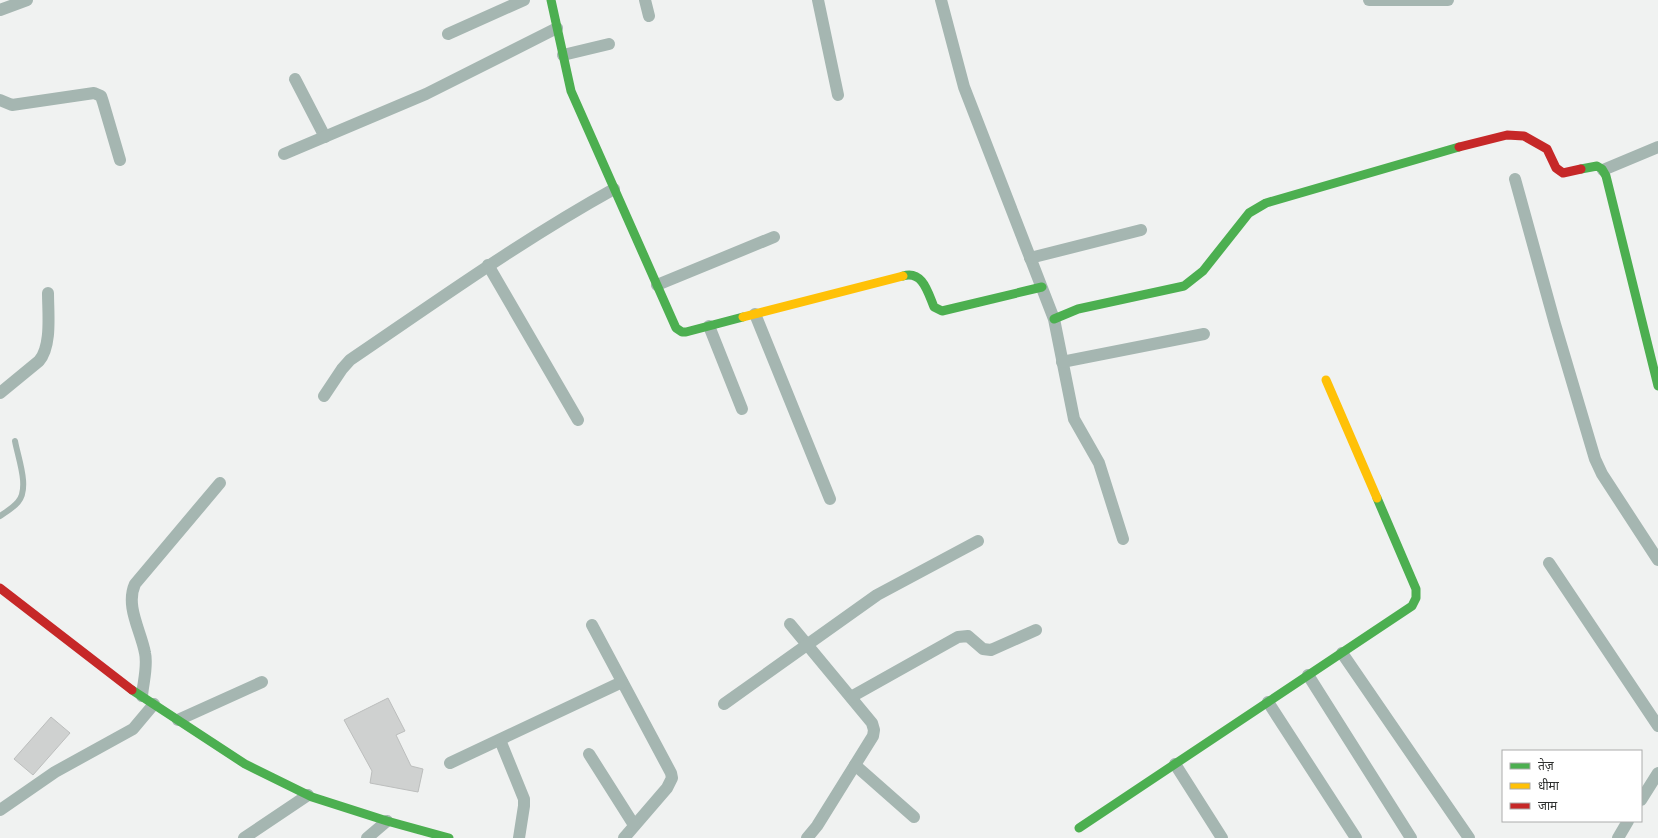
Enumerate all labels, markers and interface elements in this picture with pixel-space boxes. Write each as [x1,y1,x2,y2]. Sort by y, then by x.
legend [1502,750,1642,822]
text: तेज़ [1538,758,1555,774]
text: धीमा [1538,778,1560,794]
text: जाम [1538,798,1558,814]

